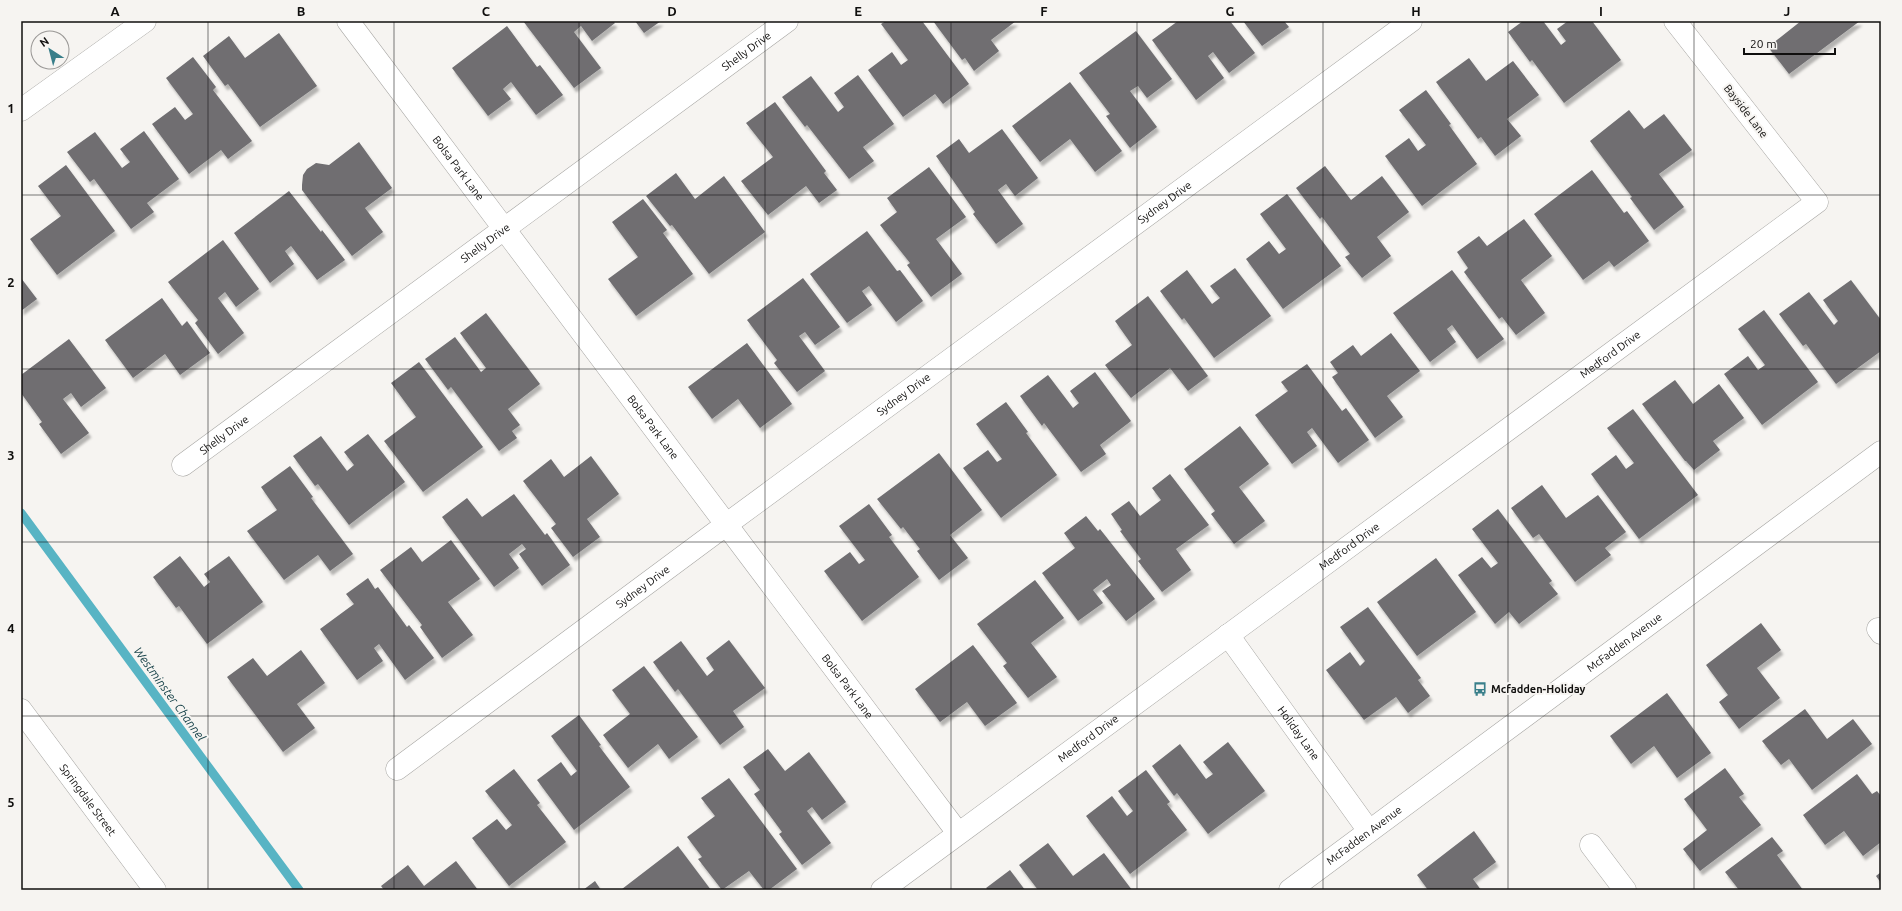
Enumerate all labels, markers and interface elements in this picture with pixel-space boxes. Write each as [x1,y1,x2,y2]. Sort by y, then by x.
text: A [110,4,120,18]
text: B [297,4,306,18]
text: C [482,4,491,18]
text: D [667,4,677,18]
text: E [854,4,862,18]
text: F [1040,4,1048,18]
text: G [1226,4,1235,18]
text: H [1411,4,1421,18]
text: I [1599,4,1603,18]
text: J [1784,4,1790,18]
street label: Shelly Drive [719,29,773,73]
north arrow [30,30,70,70]
scale bar [1744,30,1835,56]
text: N [37,35,51,49]
text: 20 m [1750,37,1777,50]
street label: Bayside Lane [1722,82,1770,140]
text: 1 [7,101,15,115]
street label: Bolsa Park Lane [430,134,487,203]
street label: Sydney Drive [1135,179,1194,226]
street label: Shelly Drive [458,221,512,265]
text: 2 [7,275,15,289]
street label: Medford Drive [1578,328,1643,380]
street label: Sydney Drive [874,371,933,418]
street label: Bolsa Park Lane [625,393,681,462]
street label: Shelly Drive [197,413,251,457]
text: 3 [7,448,15,462]
street label: Medford Drive [1317,520,1382,572]
street label: Sydney Drive [614,563,672,610]
street label: McFadden Avenue [1584,611,1664,674]
text: 4 [7,621,15,635]
water label: Westminster Channel [132,645,209,744]
street label: Bolsa Park Lane [820,652,876,721]
bus stop icon: Mcfadden-Holiday [1472,681,1488,697]
place label: Mcfadden-Holiday [1491,683,1586,695]
street label: Holiday Lane [1275,704,1322,762]
street label: Medford Drive [1056,712,1121,764]
street label: Springdale Street [57,762,119,838]
text: 5 [7,795,15,809]
street label: McFadden Avenue [1324,803,1404,867]

